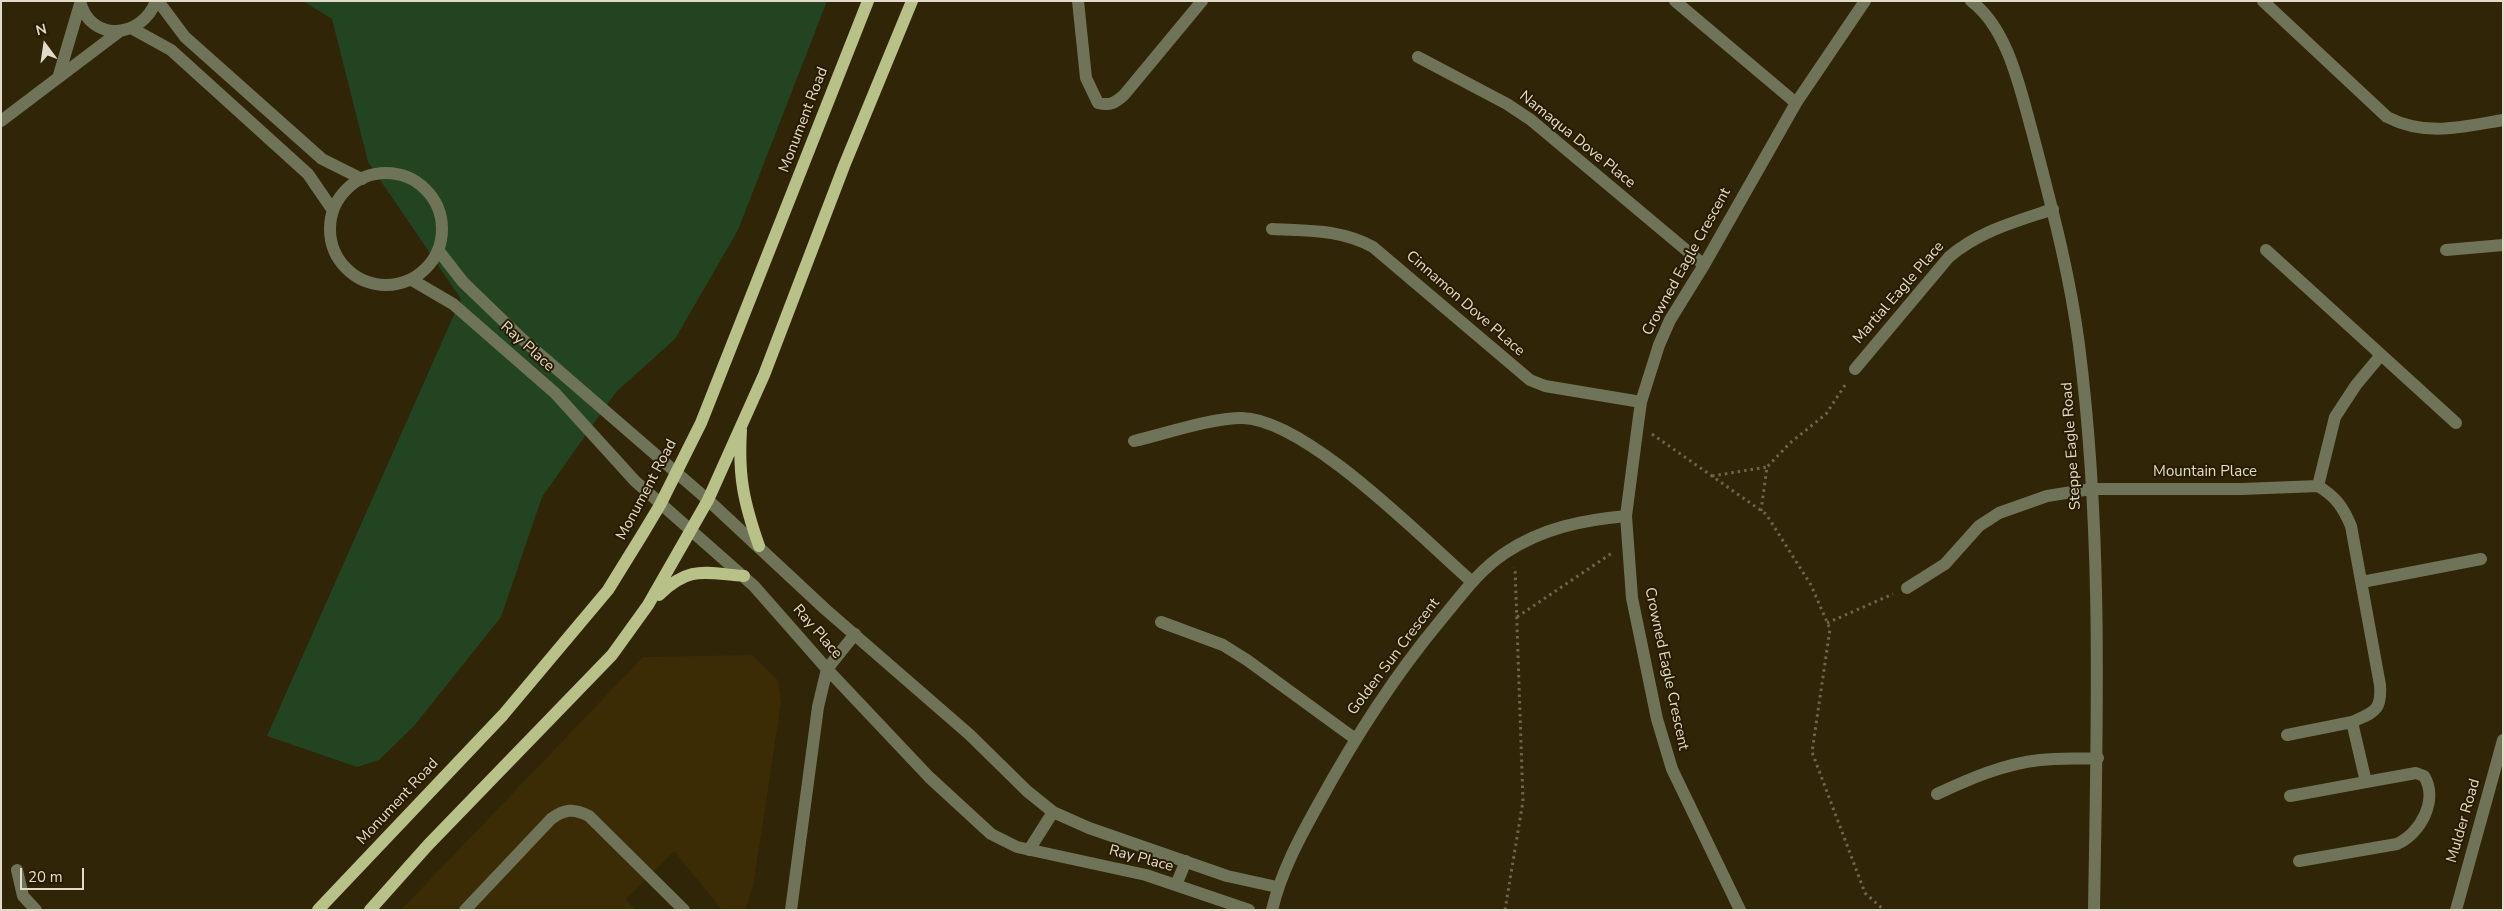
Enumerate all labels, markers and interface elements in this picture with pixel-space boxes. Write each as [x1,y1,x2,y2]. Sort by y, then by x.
text: N [34,19,49,40]
north arrow [20,20,70,70]
street label: Monument Road [776,65,832,175]
street label: Namaqua Dove Place [1515,88,1639,192]
street label: Crowned Eagle Crescent [1639,185,1735,339]
street label: Martial Eagle Place [1850,238,1948,348]
street label: Cinnamon Dove PLace [1402,248,1528,360]
street label: Ray Place [496,318,558,376]
street label: Steppe Eagle Road [2059,381,2085,511]
street label: Monument Road [613,437,681,543]
street label: Mountain Place [2153,463,2257,481]
street label: Crowned Eagle Crescent [1640,586,1692,752]
street label: Golden Sun Crescent [1344,595,1444,719]
street label: Ray Place [789,601,845,663]
street label: Monument Road [353,755,443,849]
street label: Mulder Road [2443,777,2485,865]
street label: Ray Place [1107,842,1175,876]
scale bar [22,858,86,890]
text: 20 m [28,867,63,887]

